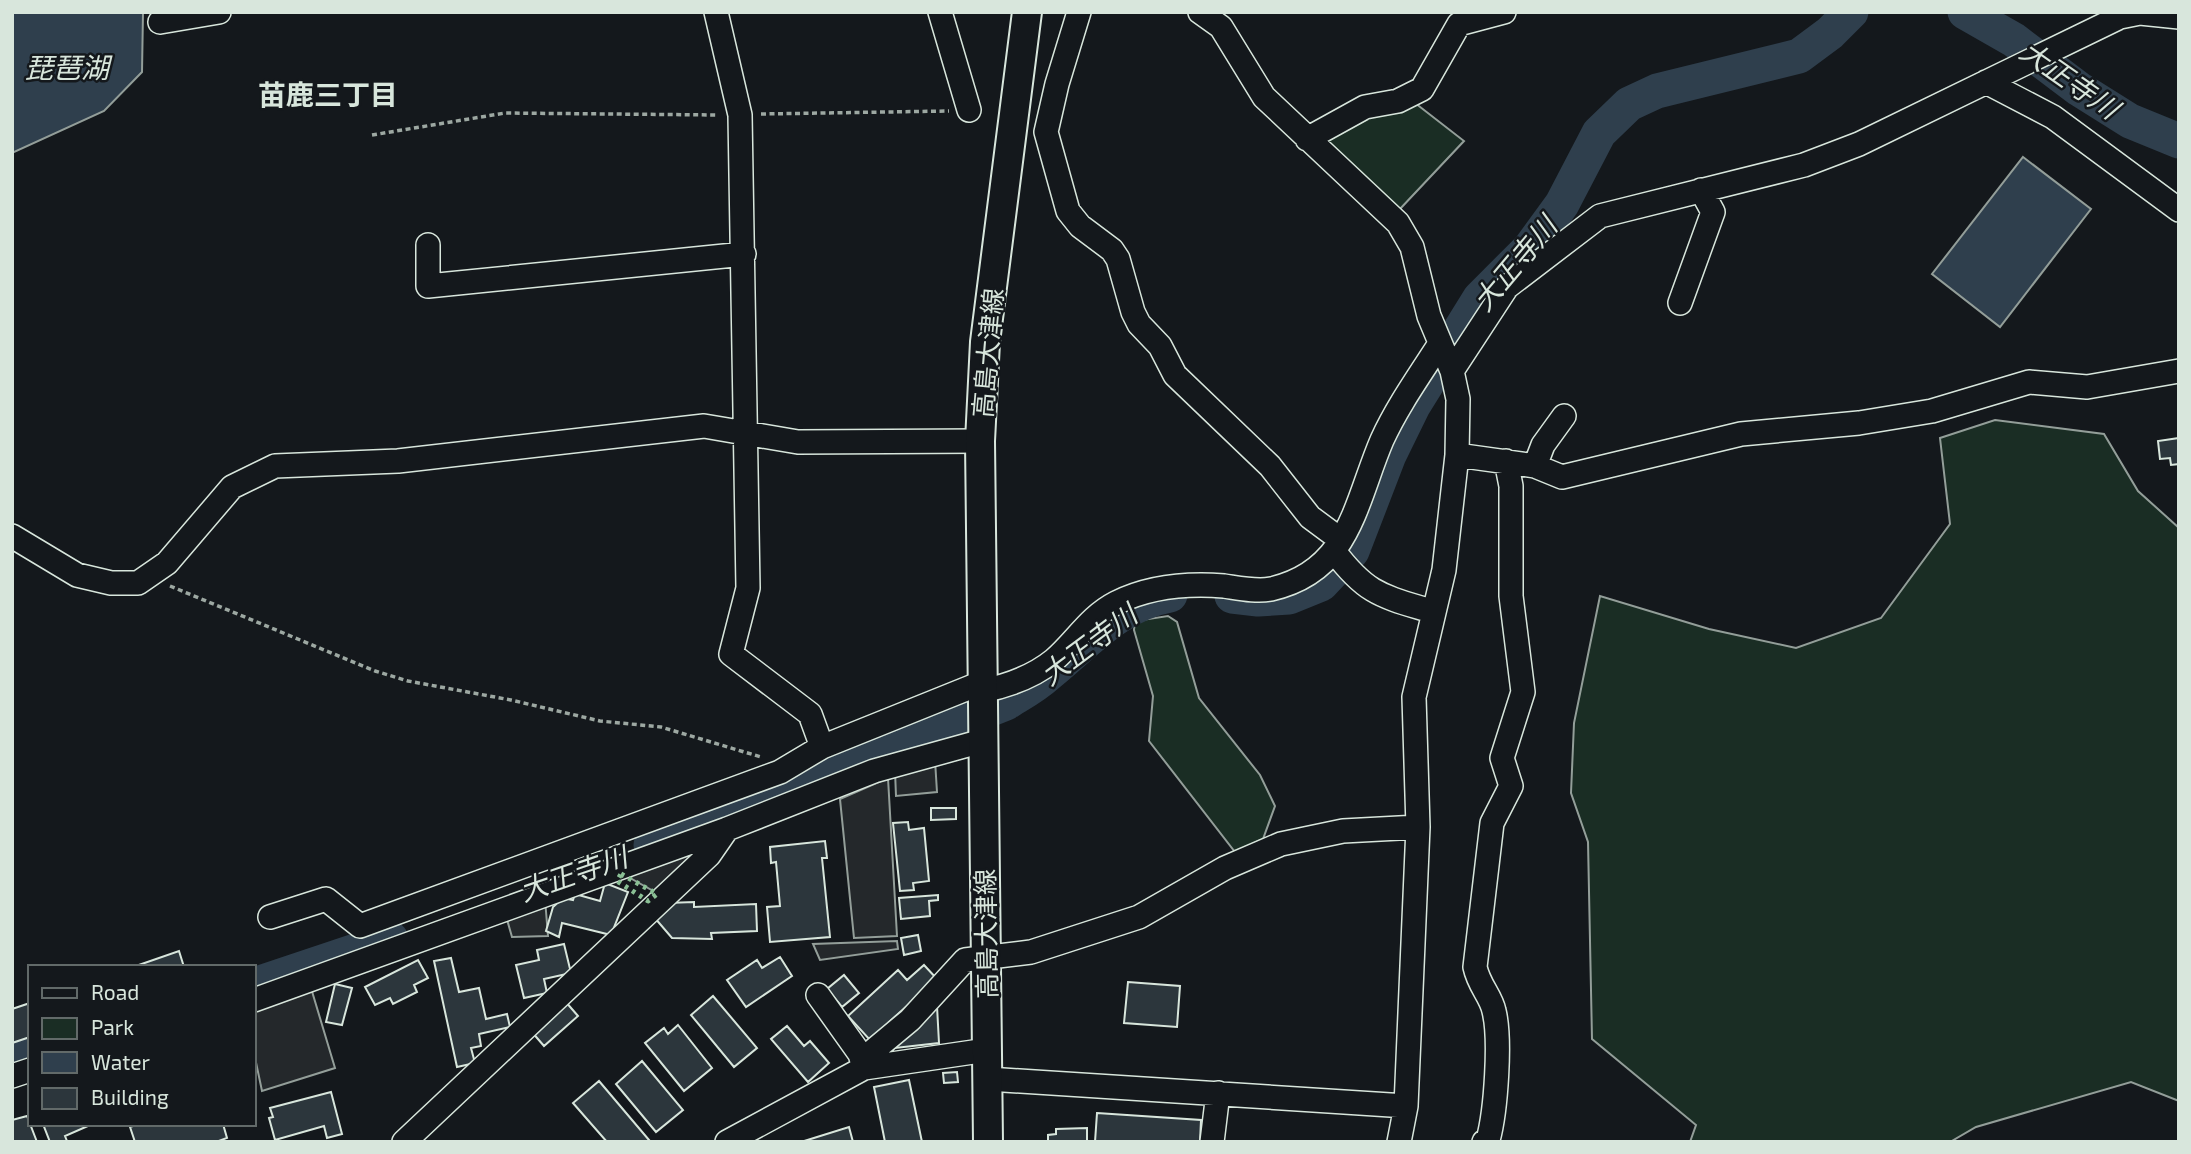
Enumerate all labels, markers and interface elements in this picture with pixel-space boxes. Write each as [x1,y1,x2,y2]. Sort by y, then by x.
water label: 大正寺川 [2014,33,2128,127]
water label: 琵琶湖 [25,50,113,84]
district label: 苗鹿三丁目 [258,77,398,111]
water label: 大正寺川 [1465,207,1565,317]
street label: 高島大津線 [966,287,1008,419]
water label: 大正寺川 [1033,595,1145,691]
water label: 大正寺川 [515,838,634,907]
street label: 高島大津線 [968,869,1002,999]
legend [28,965,256,1126]
text: Road [91,979,139,1004]
text: Park [91,1014,134,1039]
text: Water [91,1049,150,1074]
text: Building [91,1084,169,1109]

